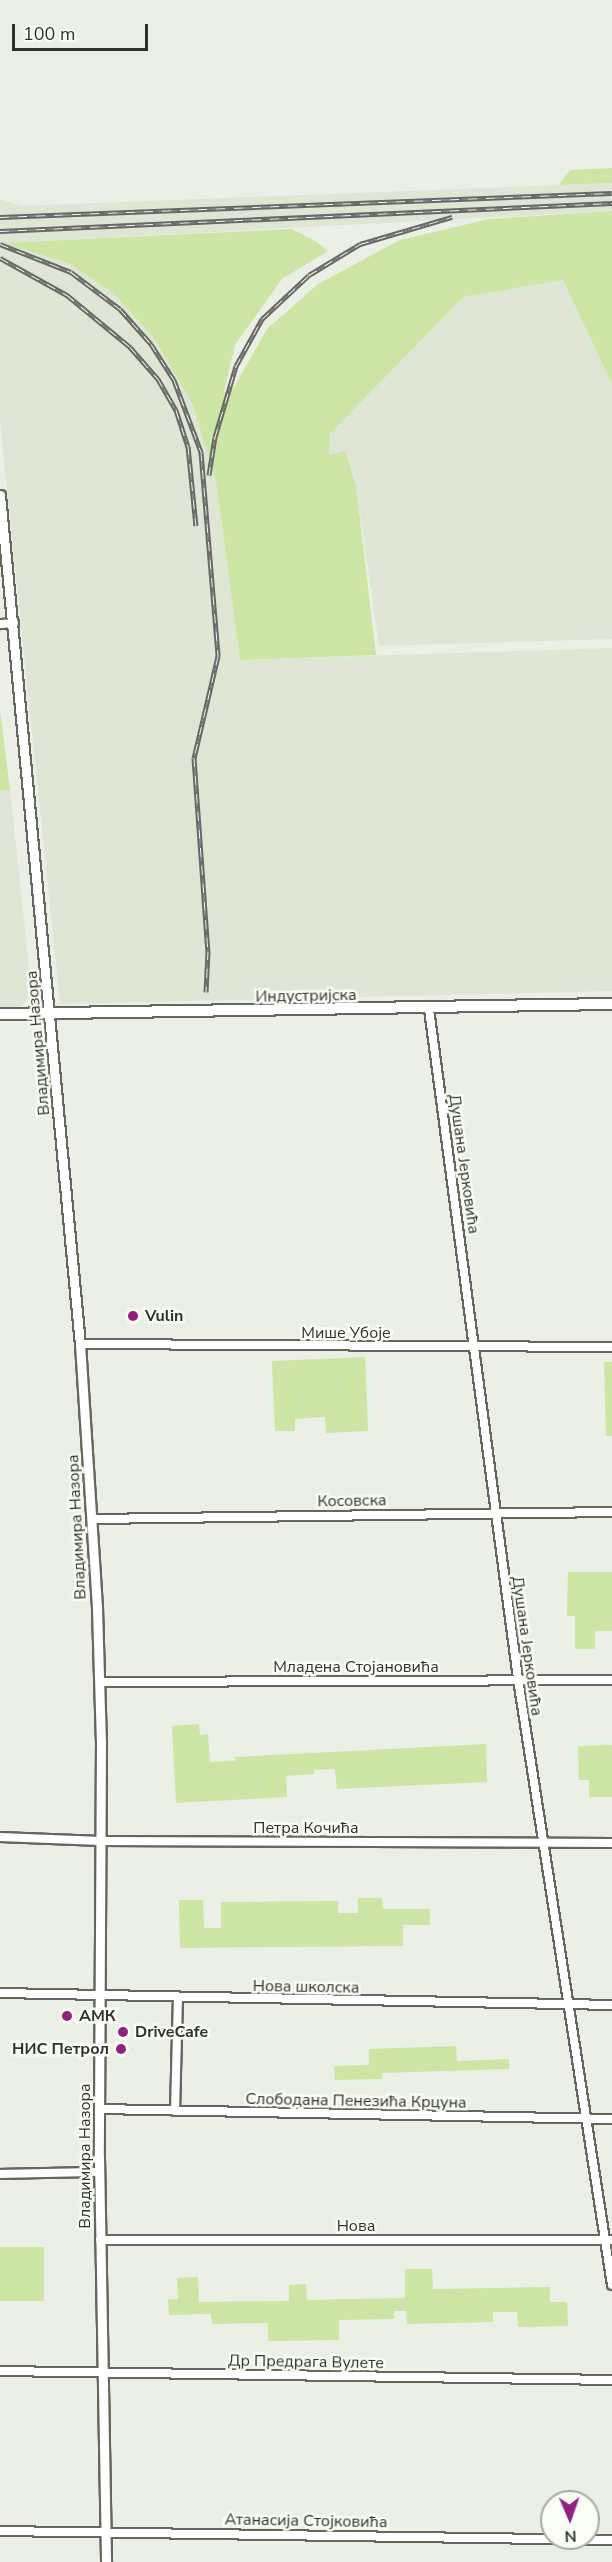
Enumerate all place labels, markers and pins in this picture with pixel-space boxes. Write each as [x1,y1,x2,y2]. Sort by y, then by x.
place label: Vulin [145,1306,183,1326]
marker: Vulin [126,1309,140,1323]
place label: АМК [79,2006,116,2026]
marker: АМК [60,2009,74,2023]
place label: DriveCafe [135,2022,208,2042]
marker: DriveCafe [116,2025,130,2039]
place label: НИС Петрол [12,2039,109,2059]
marker: НИС Петрол [114,2042,128,2056]

